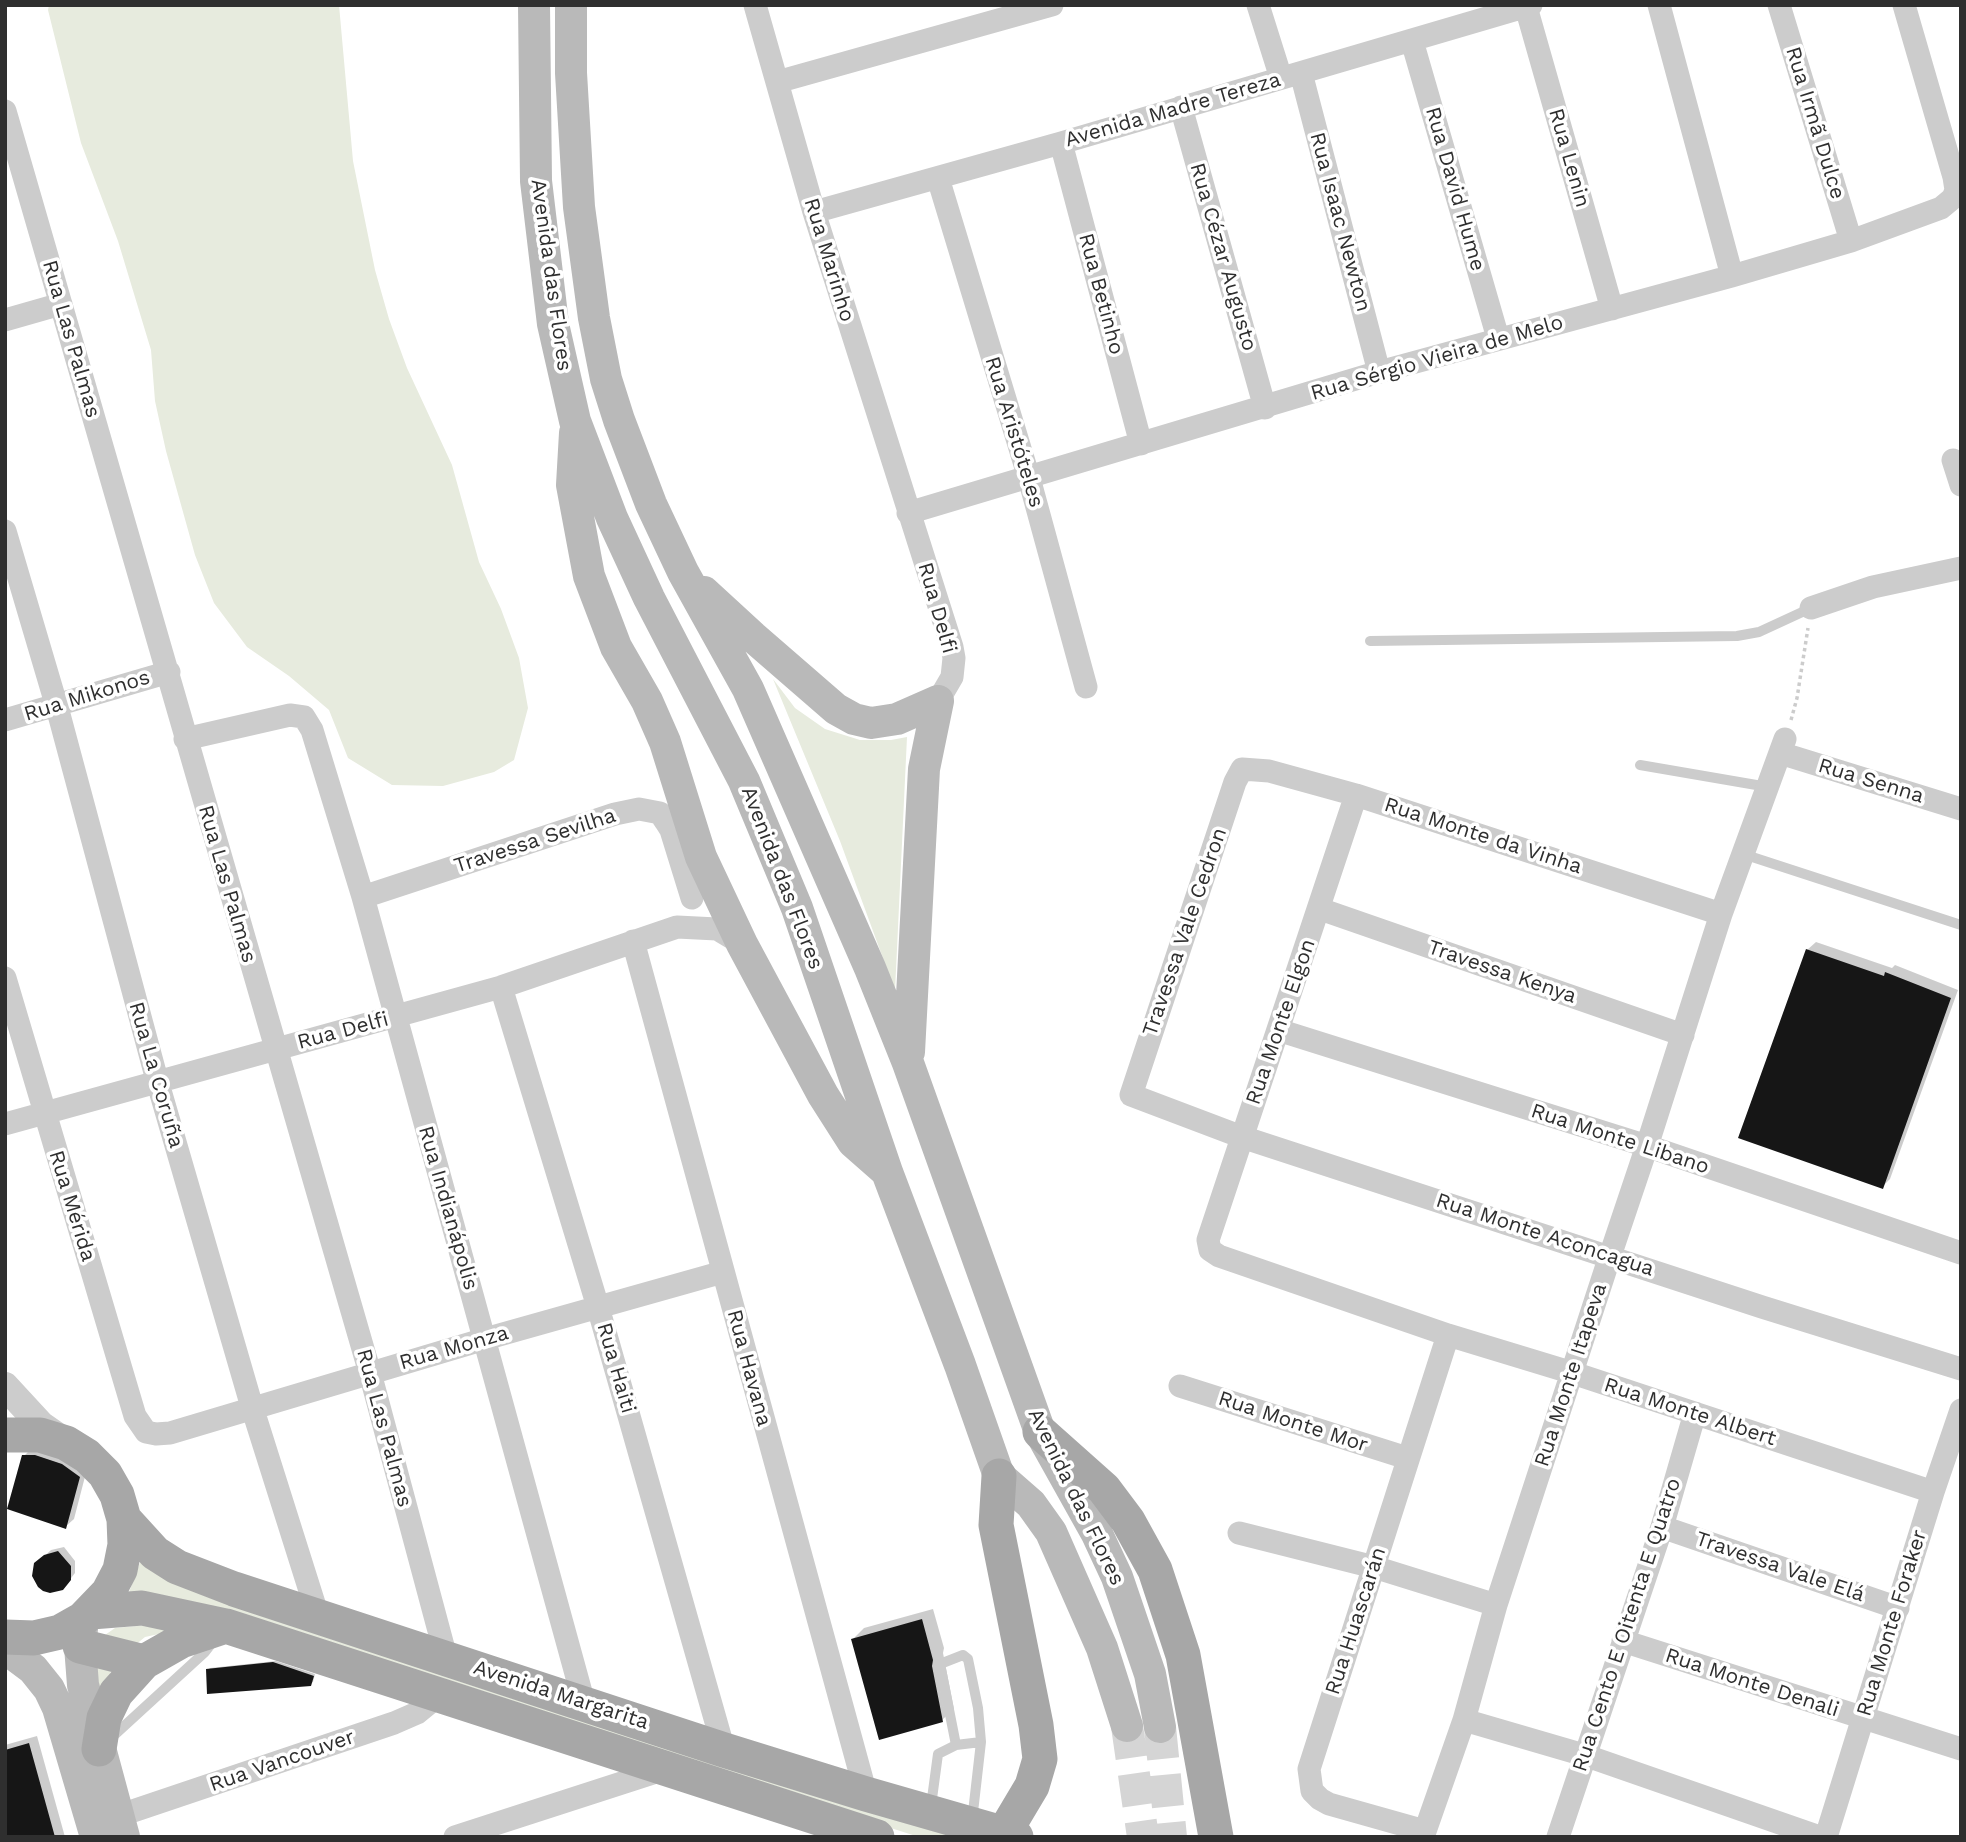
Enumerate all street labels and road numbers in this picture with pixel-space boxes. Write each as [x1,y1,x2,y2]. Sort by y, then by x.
street label: Rua Irmã Dulce [1780,44,1850,202]
street label: Avenida Madre Tereza [1062,67,1284,153]
street label: Rua David Hume [1420,104,1490,274]
street label: Rua Lenin [1543,106,1595,210]
street label: Rua Isaac Newton [1304,130,1376,314]
street label: Rua Cézar Augusto [1184,160,1262,354]
street label: Avenida das Flores [525,177,577,373]
street label: Rua Marinho [798,195,860,325]
street label: Rua Betinho [1073,231,1129,357]
street label: Rua Las Palmas [36,257,106,421]
street label: Rua Sérgio Vieira de Melo [1308,310,1566,406]
street label: Rua Aristóteles [979,353,1049,511]
street label: Rua Delfi [912,560,962,656]
street label: Rua Mikonos [21,665,153,727]
street label: Rua Senna [1815,753,1927,809]
street label: Avenida das Flores [736,783,828,973]
street label: Rua Monte da Vinha [1381,792,1585,880]
street label: Rua Las Palmas [192,802,262,966]
street label: Travessa Sevilha [451,803,619,879]
street label: Travessa Vale Cedron [1137,824,1233,1040]
street label: Travessa Kenya [1424,935,1580,1009]
street label: Rua Monte Elgon [1241,936,1321,1108]
street label: Rua La Coruña [123,999,189,1151]
street label: Rua Delfi [295,1007,391,1055]
street label: Rua Monte Libano [1528,1098,1712,1180]
street label: Rua Indianápolis [413,1123,483,1293]
street label: Rua Mérida [43,1147,101,1265]
street label: Rua Monte Aconcagua [1433,1188,1657,1282]
street label: Rua Monte Itapeva [1529,1280,1613,1470]
street label: Rua Havana [721,1307,777,1429]
street label: Rua Monza [397,1320,511,1376]
street label: Rua Haiti [591,1320,641,1416]
street label: Rua Las Palmas [351,1346,417,1510]
street label: Rua Monte Albert [1601,1372,1779,1452]
street label: Rua Monte Mor [1215,1386,1371,1458]
street label: Avenida das Flores [1022,1405,1130,1589]
street label: Rua Cento E Oitenta E Quatro [1568,1475,1686,1775]
street label: Travessa Vale Elá [1692,1526,1868,1608]
street label: Rua Monte Foraker [1852,1527,1932,1719]
street label: Rua Huascarán [1320,1544,1392,1698]
street label: Rua Monte Denali [1662,1643,1842,1723]
street label: Avenida Margarita [470,1655,652,1735]
street label: Rua Vancouver [206,1724,358,1798]

